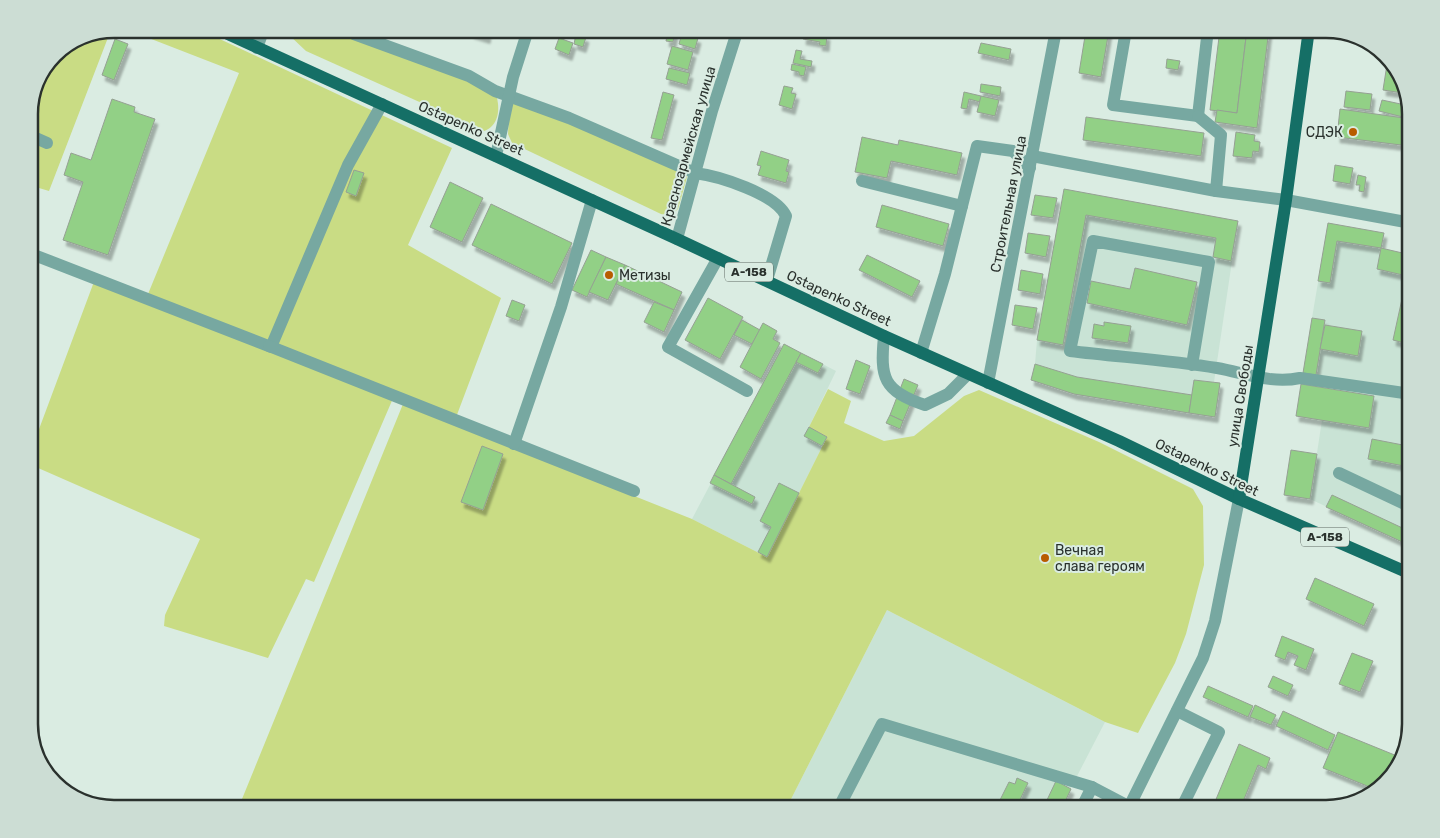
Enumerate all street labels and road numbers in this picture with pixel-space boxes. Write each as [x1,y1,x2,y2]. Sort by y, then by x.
street label: Красноармейская улица [657,64,719,228]
street label: Ostapenko Street [416,98,526,159]
street label: Строительная улица [987,134,1030,274]
road number: А-158 [725,262,773,282]
street label: Ostapenko Street [784,267,894,330]
street label: улица Свободы [1224,344,1257,448]
street label: Ostapenko Street [1152,435,1262,500]
road number: А-158 [1301,528,1349,546]

